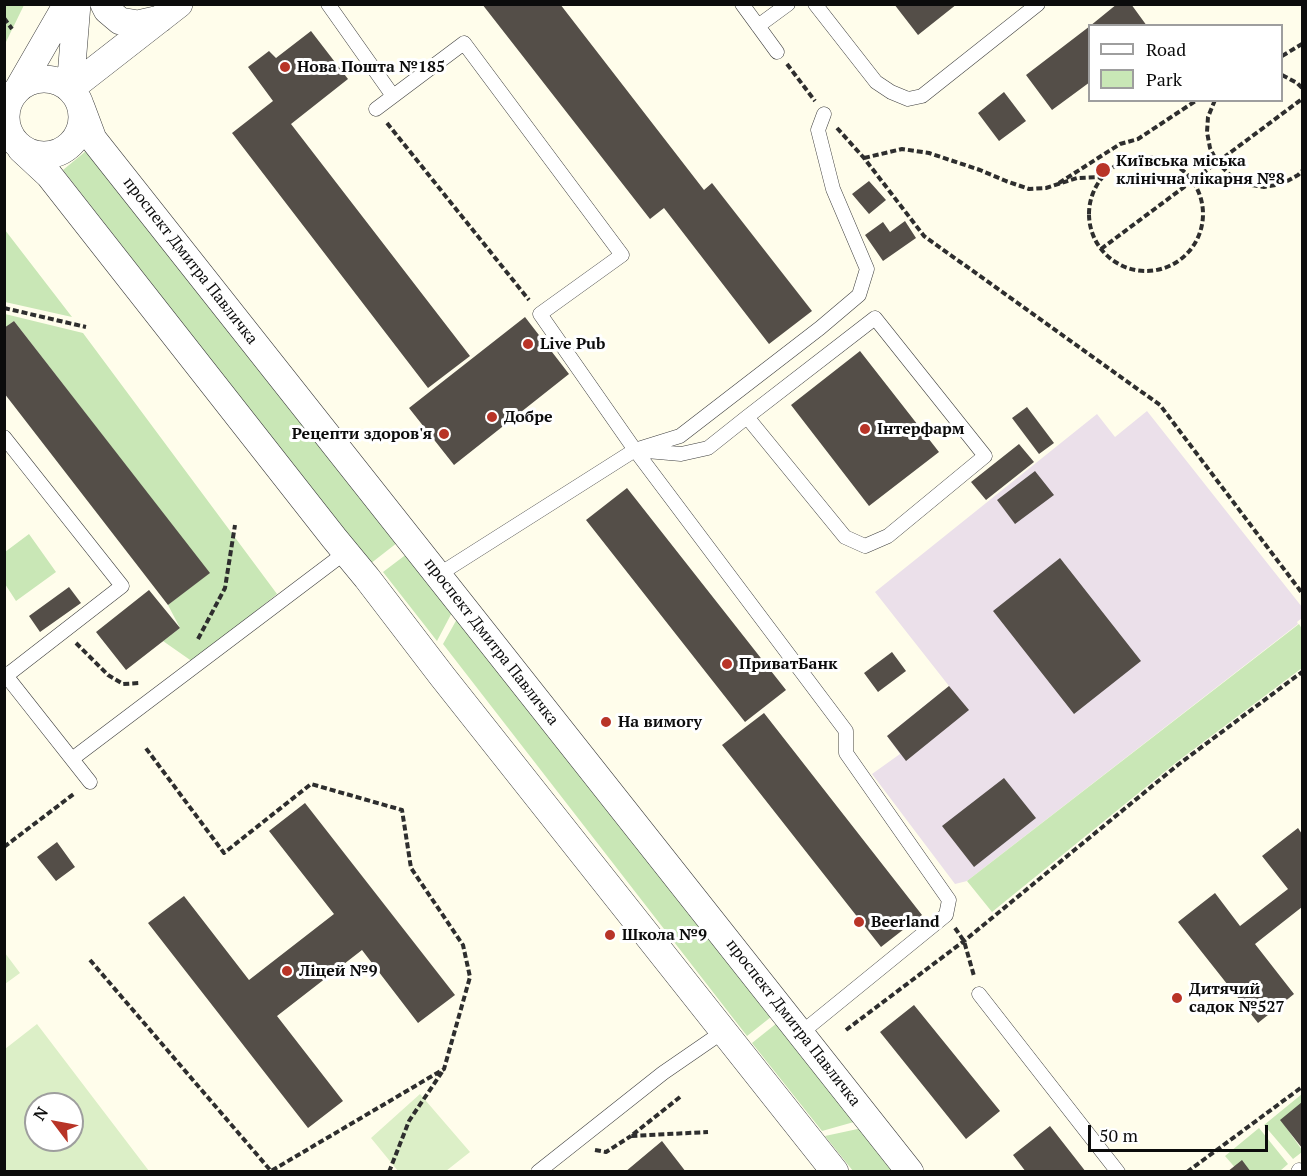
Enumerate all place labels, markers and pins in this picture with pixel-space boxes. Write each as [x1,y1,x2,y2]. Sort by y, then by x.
place label: Нова Пошта №185 [297,57,445,77]
marker: Нова Пошта №185 [278,60,292,74]
place label: Київська міська клінічна лікарня №8 [1116,151,1285,189]
marker: Київська міська клінічна лікарня №8 [1094,161,1112,179]
place label: Live Pub [540,334,605,354]
marker: Live Pub [521,337,535,351]
place label: Добре [504,407,552,427]
marker: Добре [485,410,499,424]
place label: Інтерфарм [877,419,965,439]
marker: Інтерфарм [858,422,872,436]
place label: Рецепти здоров'я [292,424,432,444]
marker: Рецепти здоров'я [437,427,451,441]
place label: ПриватБанк [739,654,838,674]
marker: ПриватБанк [720,657,734,671]
place label: На вимогу [618,712,702,732]
marker: На вимогу [599,715,613,729]
place label: Beerland [871,912,940,932]
marker: Beerland [852,915,866,929]
place label: Школа №9 [622,925,707,945]
marker: Школа №9 [603,928,617,942]
place label: Ліцей №9 [299,961,378,981]
marker: Ліцей №9 [280,964,294,978]
place label: Дитячий садок №527 [1189,979,1285,1017]
marker: Дитячий садок №527 [1170,991,1184,1005]

